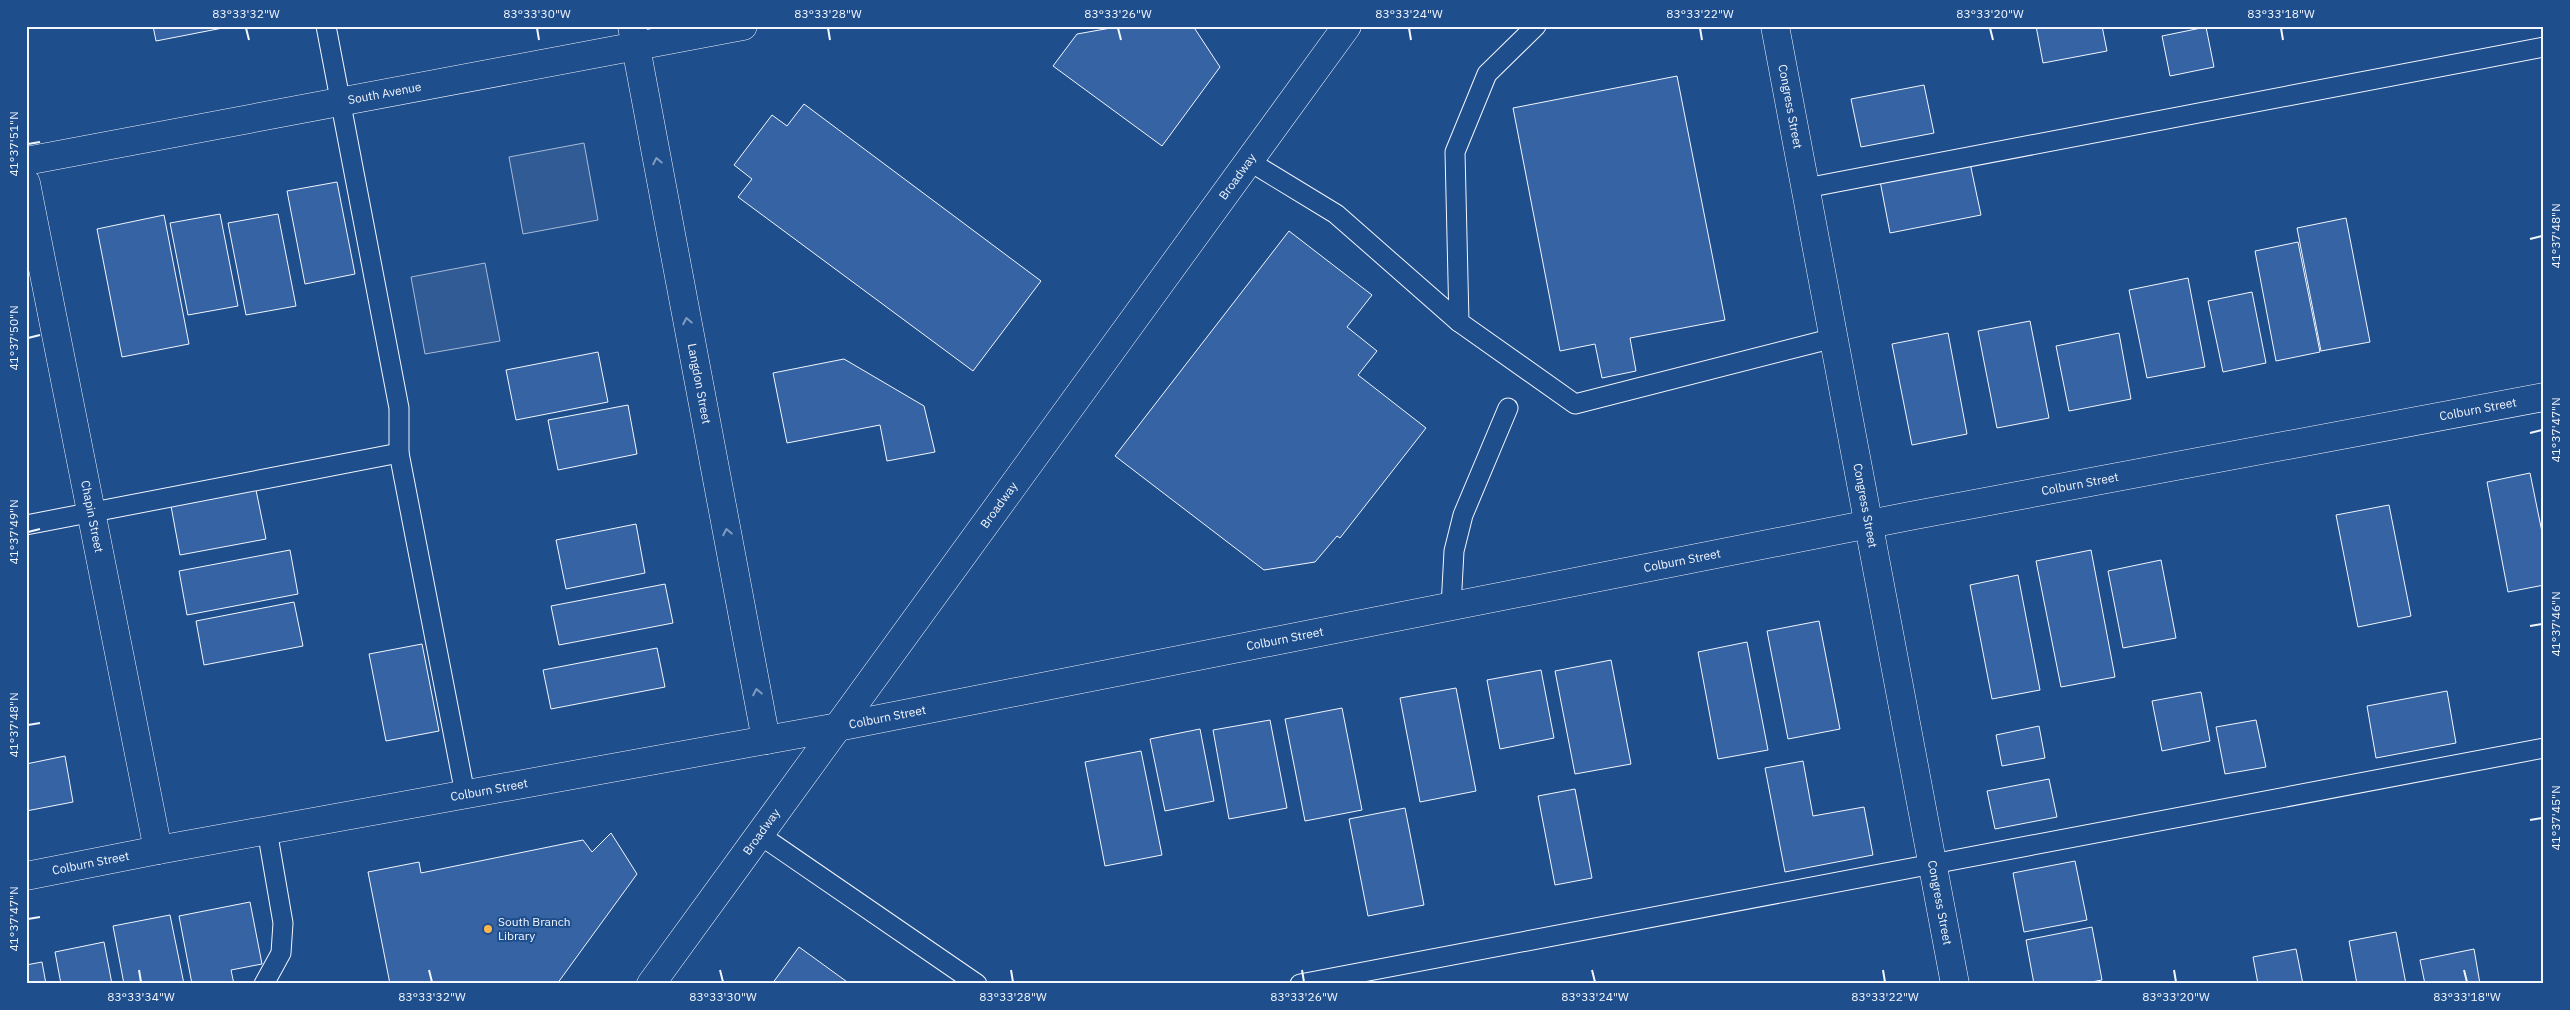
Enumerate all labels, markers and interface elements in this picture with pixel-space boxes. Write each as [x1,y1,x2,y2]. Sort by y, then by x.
text: 83°33'32"W [212,6,280,21]
text: 83°33'30"W [503,6,571,21]
text: 83°33'28"W [794,6,862,21]
text: 83°33'26"W [1084,6,1152,21]
text: 83°33'24"W [1375,6,1443,21]
text: 83°33'22"W [1666,6,1734,21]
text: 83°33'20"W [1956,6,2024,21]
text: 83°33'18"W [2247,6,2315,21]
street label: Congress Street [1775,63,1806,150]
street label: South Avenue [347,79,423,107]
text: 41°37'51"N [6,111,21,177]
street label: Broadway [1215,150,1259,202]
one-way arrow [653,157,663,166]
text: 41°37'48"N [2548,203,2563,269]
text: 41°37'50"N [6,305,21,371]
one-way arrow [683,317,693,326]
street label: Langdon Street [685,342,715,425]
street label: Colburn Street [2438,394,2518,424]
text: 41°37'47"N [2548,397,2563,463]
street label: Congress Street [1850,462,1881,549]
street label: Colburn Street [2040,469,2120,498]
street label: Chapin Street [78,479,107,554]
street label: Broadway [977,479,1020,531]
text: 41°37'49"N [6,499,21,565]
one-way arrow [722,528,732,537]
street label: Colburn Street [1642,545,1722,575]
text: 41°37'46"N [2548,591,2563,657]
street label: Colburn Street [1245,624,1325,653]
one-way arrow [752,688,762,697]
text: 41°37'48"N [6,692,21,758]
street label: Colburn Street [848,702,927,732]
street label: Colburn Street [449,775,529,804]
text: 41°37'45"N [2548,785,2563,851]
street label: Broadway [739,805,783,858]
street label: Colburn Street [51,848,131,878]
street label: Congress Street [1925,859,1955,946]
text: 41°37'47"N [6,886,21,952]
place label: South Branch Library [498,914,571,943]
marker: South Branch Library [482,923,494,935]
text: 83°33'34"W [107,989,175,1004]
text: 83°33'32"W [398,989,466,1004]
text: 83°33'30"W [689,989,757,1004]
text: 83°33'28"W [979,989,1047,1004]
text: 83°33'26"W [1270,989,1338,1004]
text: 83°33'24"W [1561,989,1629,1004]
text: 83°33'22"W [1851,989,1919,1004]
text: 83°33'20"W [2142,989,2210,1004]
text: 83°33'18"W [2433,989,2501,1004]

